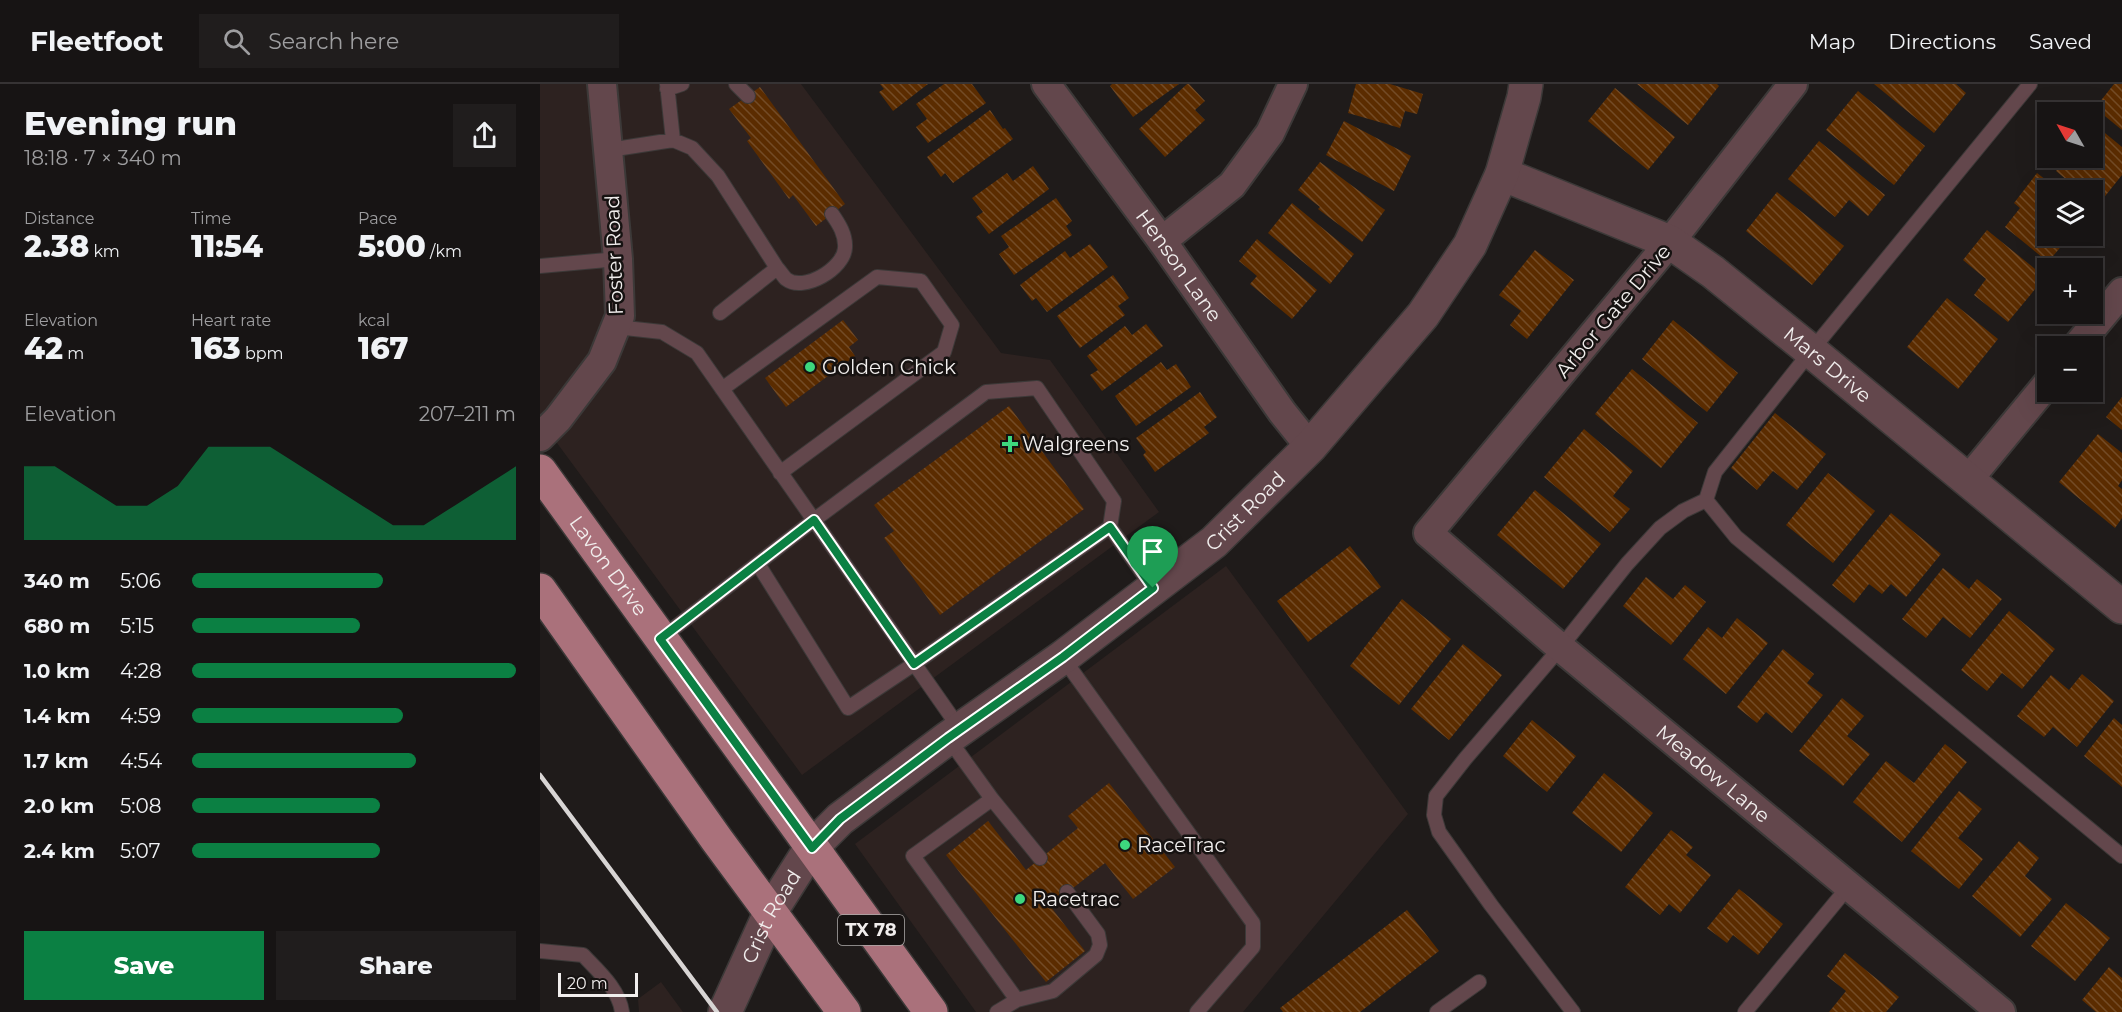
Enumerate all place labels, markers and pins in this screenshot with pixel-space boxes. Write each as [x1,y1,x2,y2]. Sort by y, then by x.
place label: Golden Chick [822,355,956,379]
marker: Golden Chick [803,360,817,374]
place label: Walgreens [1022,432,1129,456]
marker: Walgreens [1003,437,1017,451]
pin [1127,526,1178,588]
place label: RaceTrac [1137,833,1226,857]
marker: RaceTrac [1118,838,1132,852]
place label: Racetrac [1032,887,1120,911]
marker: Racetrac [1013,892,1027,906]

